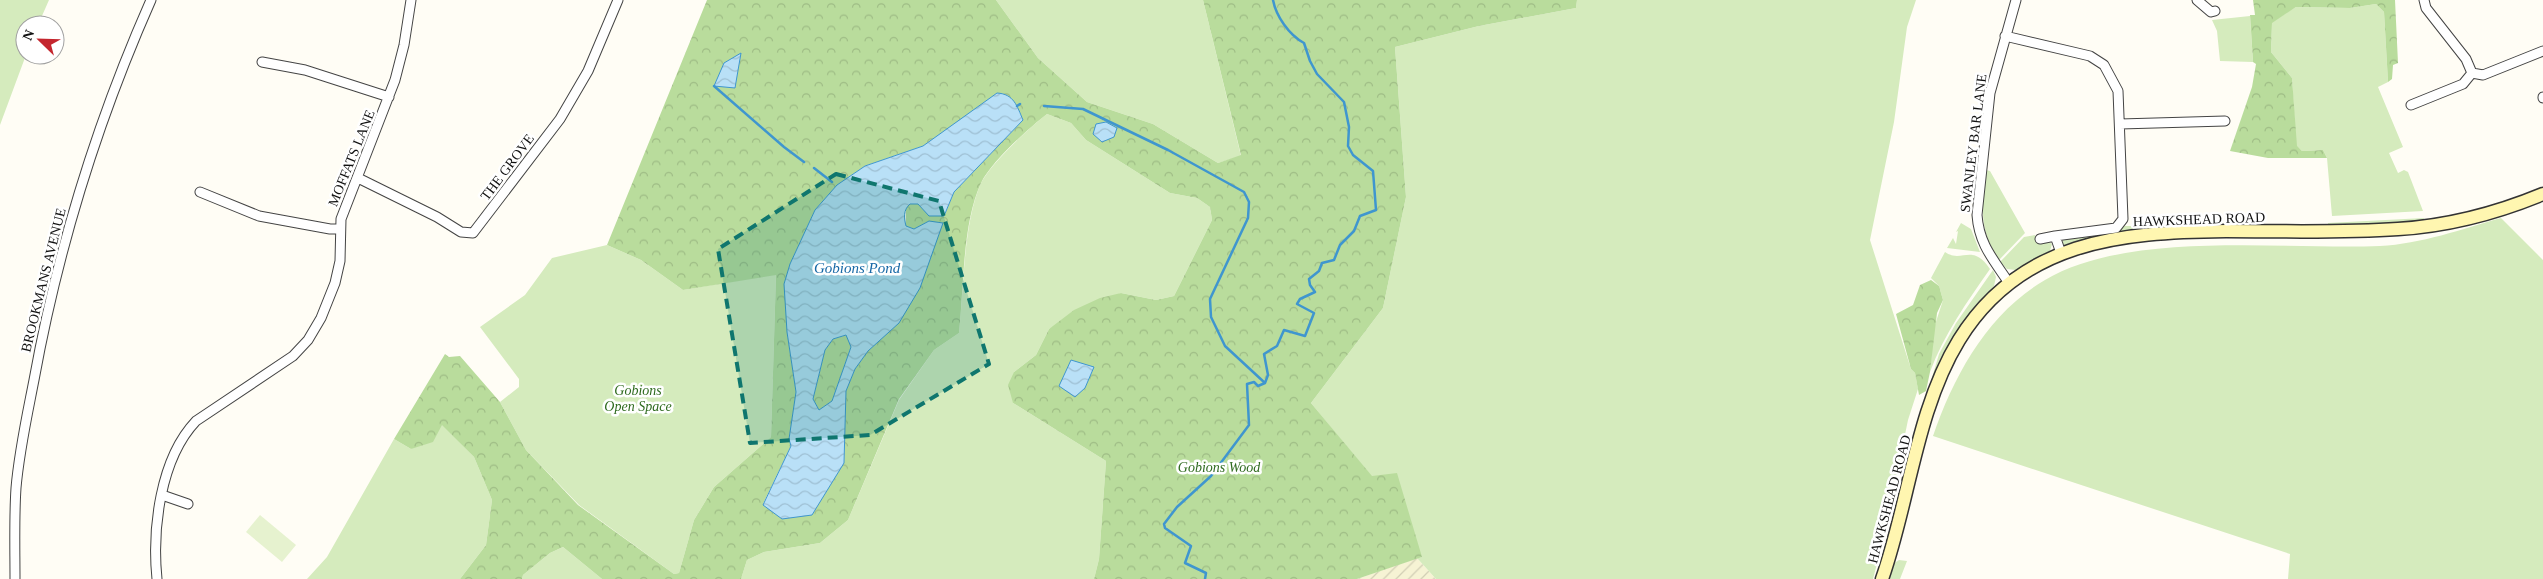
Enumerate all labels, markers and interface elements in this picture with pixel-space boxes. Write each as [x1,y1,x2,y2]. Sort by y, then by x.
north arrow [15,15,65,65]
text: N [20,28,37,43]
street label: SWANLEY BAR LANE [1958,73,1989,213]
street label: MOFFATS LANE [325,108,378,209]
street label: THE GROVE [478,131,537,203]
street label: BROOKMANS AVENUE [18,207,69,354]
street label: HAWKSHEAD ROAD [2133,210,2265,229]
water label: Gobions Pond [814,260,901,276]
park label: Gobions Open Space [604,383,672,414]
street label: HAWKSHEAD ROAD [1865,433,1914,565]
park label: Gobions Wood [1178,460,1261,475]

